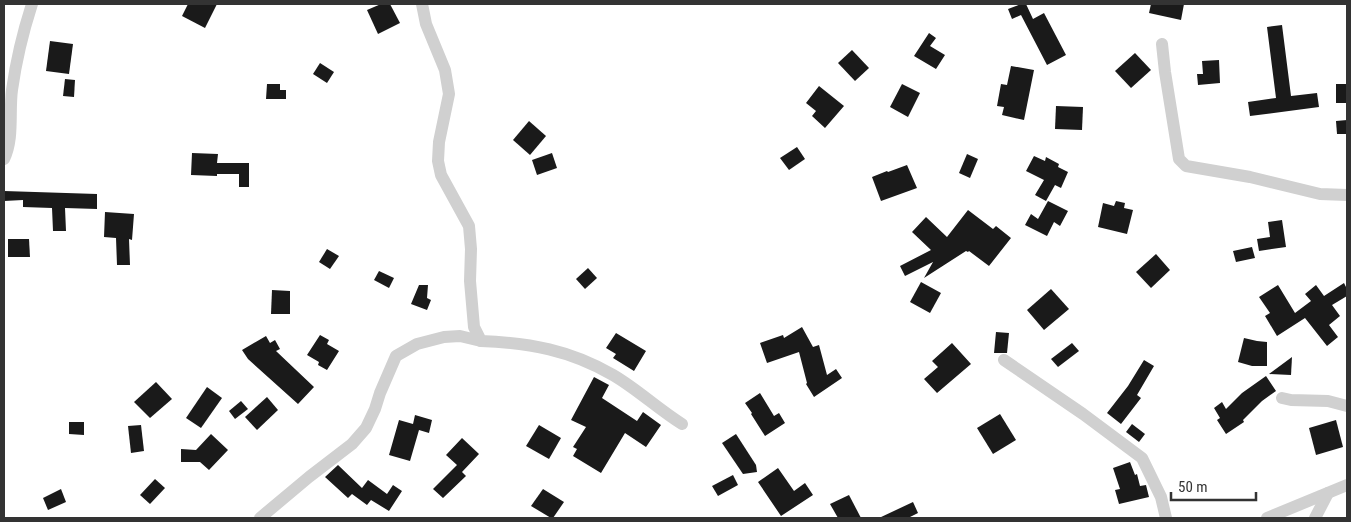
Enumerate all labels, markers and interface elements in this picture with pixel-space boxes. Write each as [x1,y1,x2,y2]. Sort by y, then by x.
scale bar [1171,470,1256,502]
text: 50 m [1178,478,1208,496]

